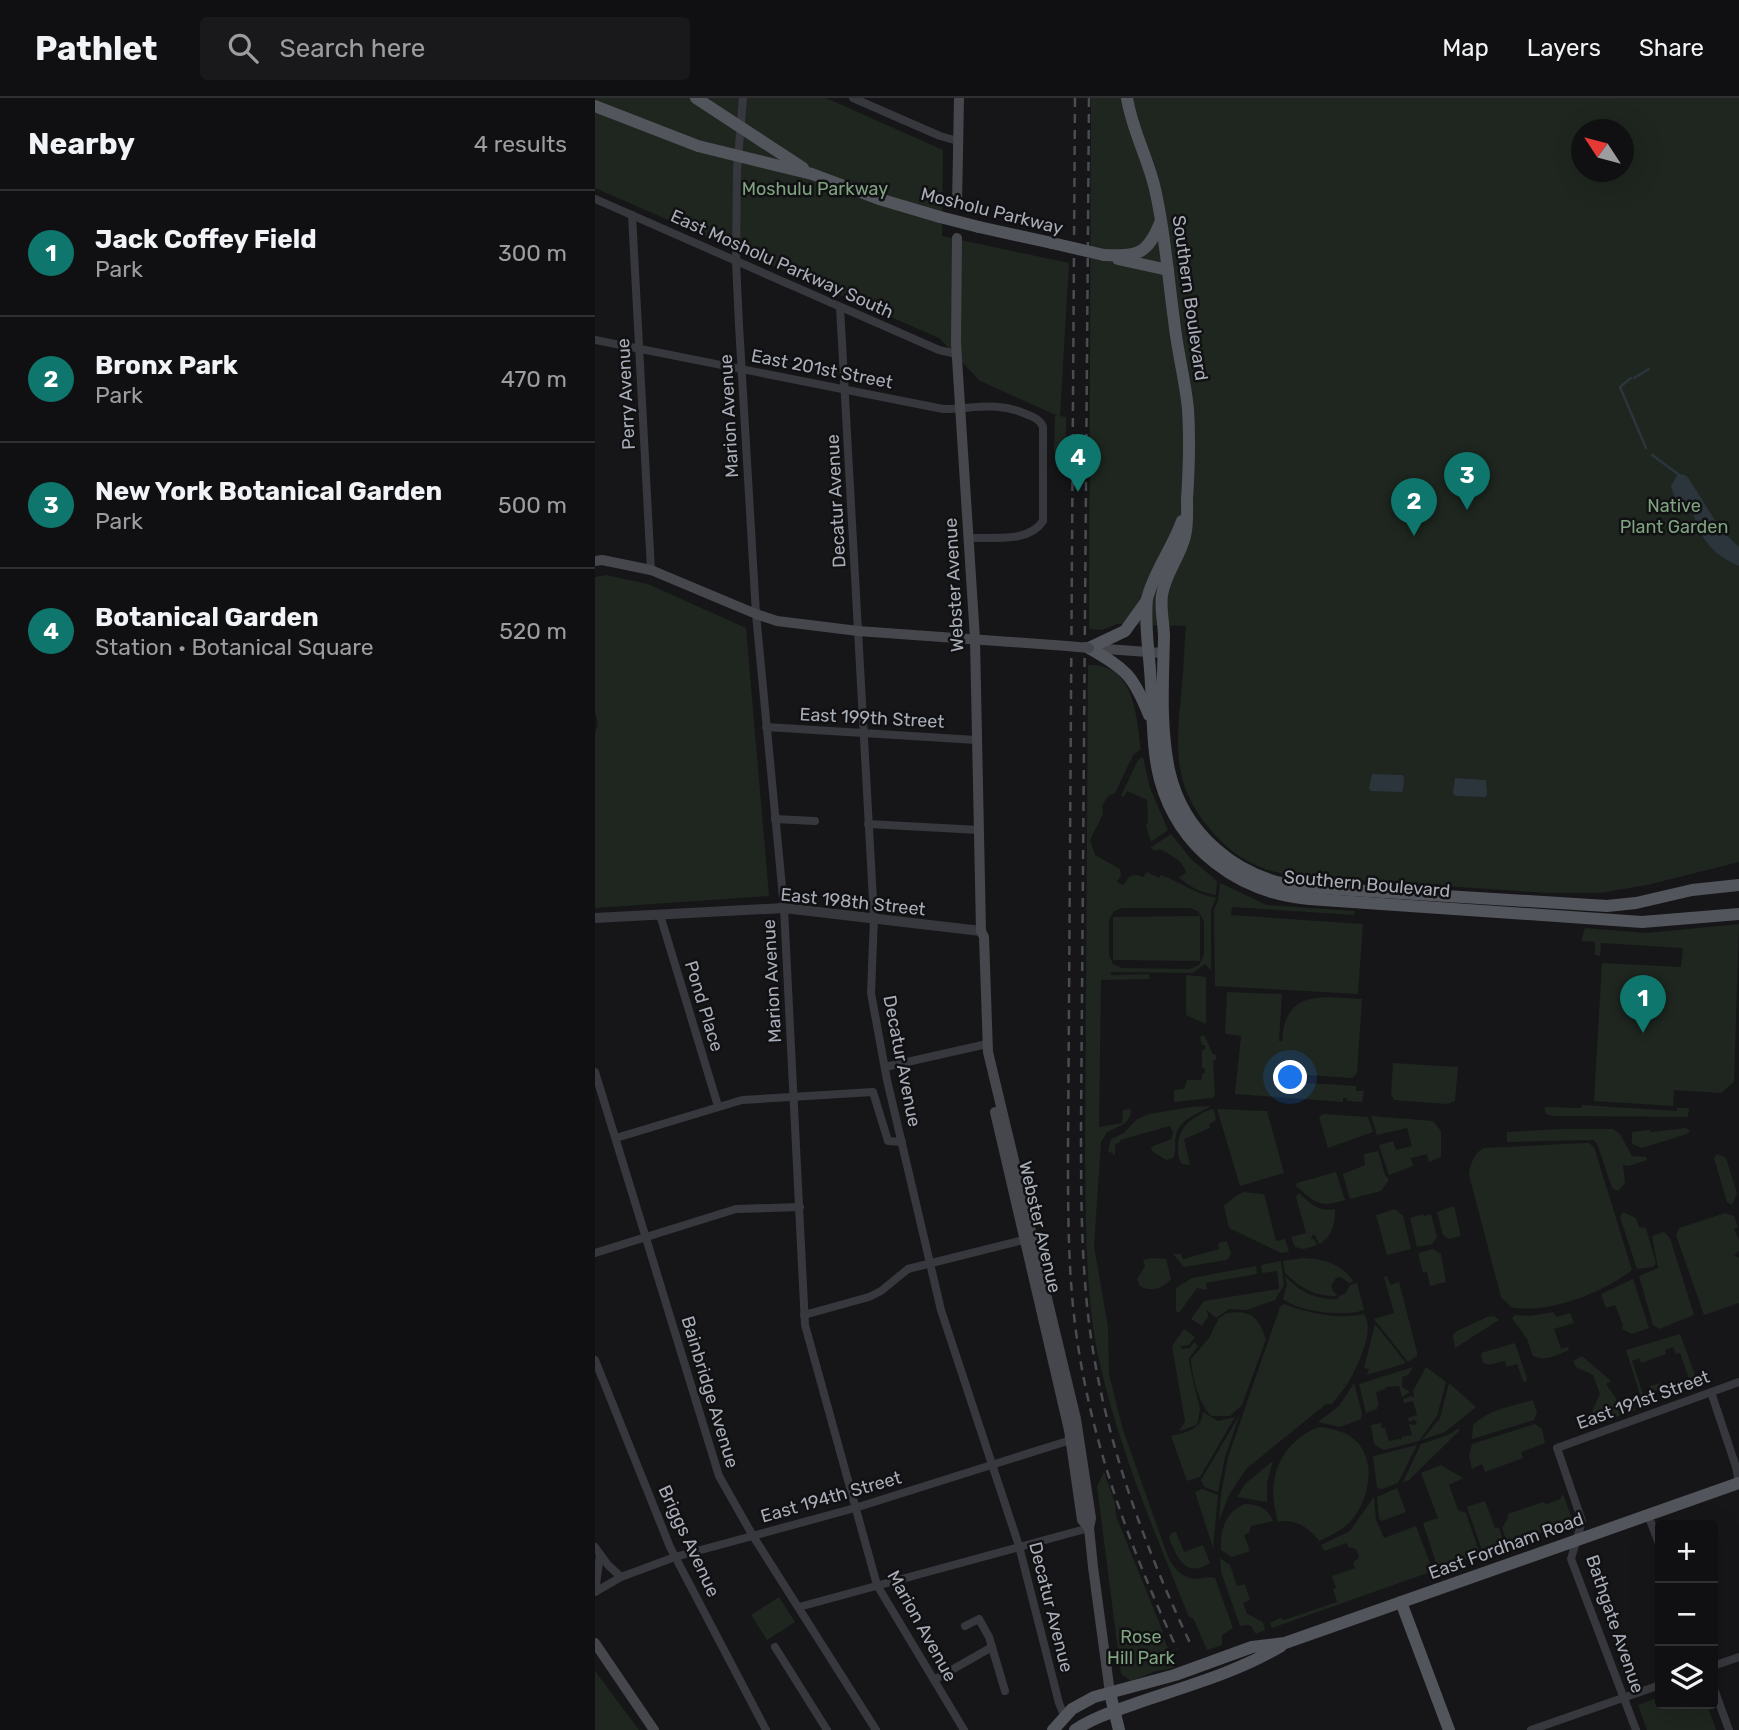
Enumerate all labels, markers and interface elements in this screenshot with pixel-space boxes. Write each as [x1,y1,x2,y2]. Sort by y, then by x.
search box [200,17,690,80]
text: Pathlet [35,29,158,68]
icon: search [224,29,262,67]
text: Search here [280,33,425,64]
text: Map [1442,34,1489,62]
text: Layers [1527,34,1601,62]
text: Share [1639,34,1704,62]
north arrow [1571,119,1634,182]
text: Nearby [28,126,135,162]
text: 4 results [474,130,567,158]
park label: Moshulu Parkway [742,178,888,200]
street label: Mosholu Parkway [919,183,1066,239]
street label: East Mosholu Parkway South [667,205,897,323]
street label: Southern Boulevard [1167,214,1213,382]
text: Jack Coffey Field [95,224,317,255]
text: 1 [45,239,57,267]
text: 300 m [498,239,567,267]
text: Park [95,255,143,283]
street label: Perry Avenue [612,338,640,450]
street label: East 201st Street [749,344,895,394]
text: Bronx Park [95,350,238,381]
street label: Marion Avenue [715,354,743,478]
text: 2 [44,365,58,393]
text: 470 m [501,365,567,393]
text: Park [95,381,143,409]
street label: Decatur Avenue [822,434,850,568]
pin: 4 [1055,434,1101,492]
pin: 3 [1444,452,1490,510]
text: New York Botanical Garden [95,476,442,507]
pin: 2 [1391,478,1437,536]
text: 3 [43,491,59,519]
text: 500 m [498,491,567,519]
park label: Native Plant Garden [1620,495,1728,538]
text: Park [95,507,143,535]
street label: Webster Avenue [939,517,969,653]
text: Botanical Garden [95,602,319,633]
text: 4 [43,617,59,645]
text: 520 m [499,617,567,645]
text: Station · Botanical Square [95,633,374,661]
street label: East 199th Street [799,703,945,733]
street label: Southern Boulevard [1283,866,1451,902]
street label: East 198th Street [779,883,927,921]
street label: Marion Avenue [758,919,786,1043]
street label: Pond Place [680,958,728,1054]
pin: 1 [1620,975,1666,1033]
street label: Decatur Avenue [878,993,926,1129]
your location [1273,1060,1307,1094]
street label: Webster Avenue [1014,1159,1066,1295]
street label: Bainbridge Avenue [676,1313,744,1471]
street label: East 191st Street [1573,1366,1713,1434]
street label: East 194th Street [758,1466,904,1528]
street label: Briggs Avenue [653,1482,725,1600]
street label: East Fordham Road [1425,1508,1587,1584]
map controls [1655,1520,1718,1709]
button: + [1655,1520,1718,1583]
street label: Decatur Avenue [1024,1540,1078,1674]
street label: Bathgate Avenue [1581,1552,1649,1696]
street label: Marion Avenue [882,1567,962,1685]
button: − [1655,1583,1718,1646]
park label: Rose Hill Park [1107,1626,1176,1669]
button: layers [1655,1646,1718,1709]

